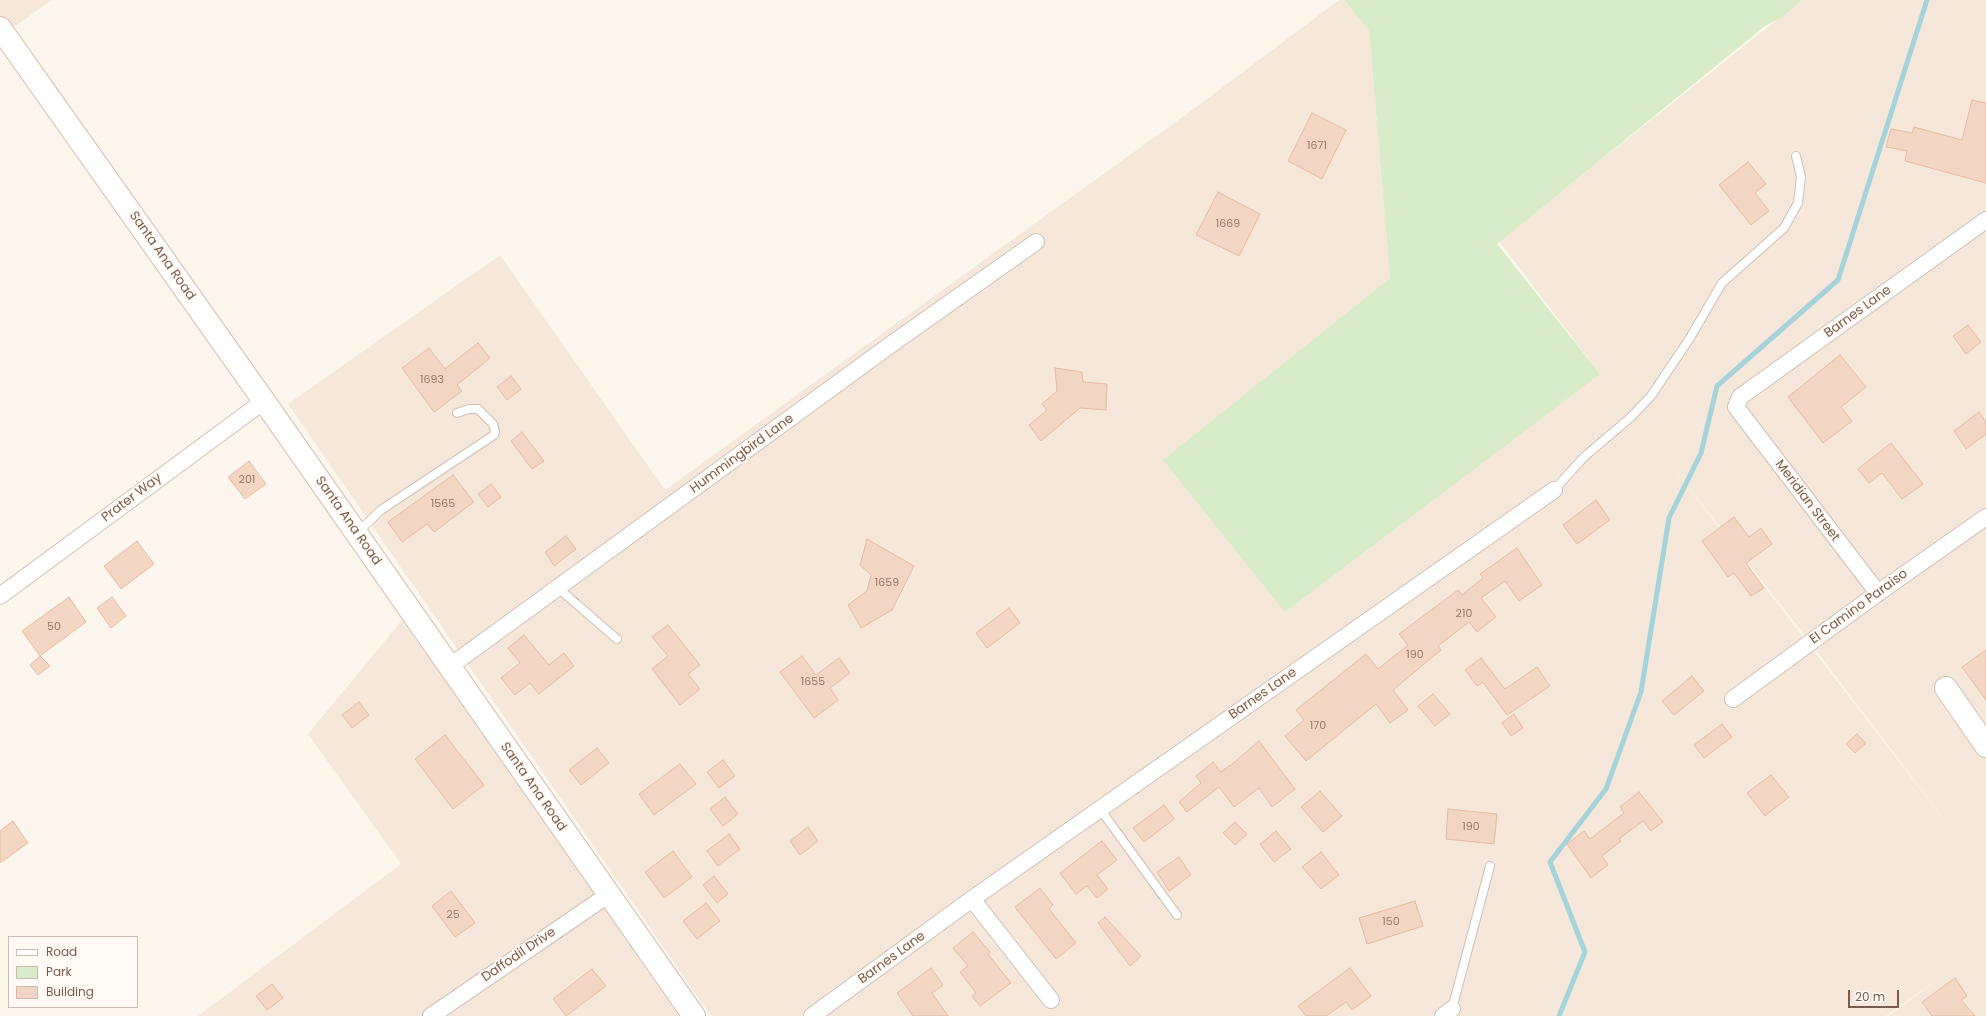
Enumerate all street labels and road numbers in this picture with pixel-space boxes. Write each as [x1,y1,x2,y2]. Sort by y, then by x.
street label: Santa Ana Road [126,209,198,303]
street label: Barnes Lane [1821,282,1895,342]
street label: Hummingbird Lane [687,411,797,497]
street label: Meridian Street [1771,457,1843,545]
street label: Prater Way [99,470,165,526]
street label: Santa Ana Road [312,474,384,568]
street label: El Camino Paraiso [1807,566,1911,648]
street label: Barnes Lane [1226,665,1300,723]
street label: Santa Ana Road [497,740,569,834]
street label: Daffodil Drive [479,924,559,986]
street label: Barnes Lane [855,928,929,988]

